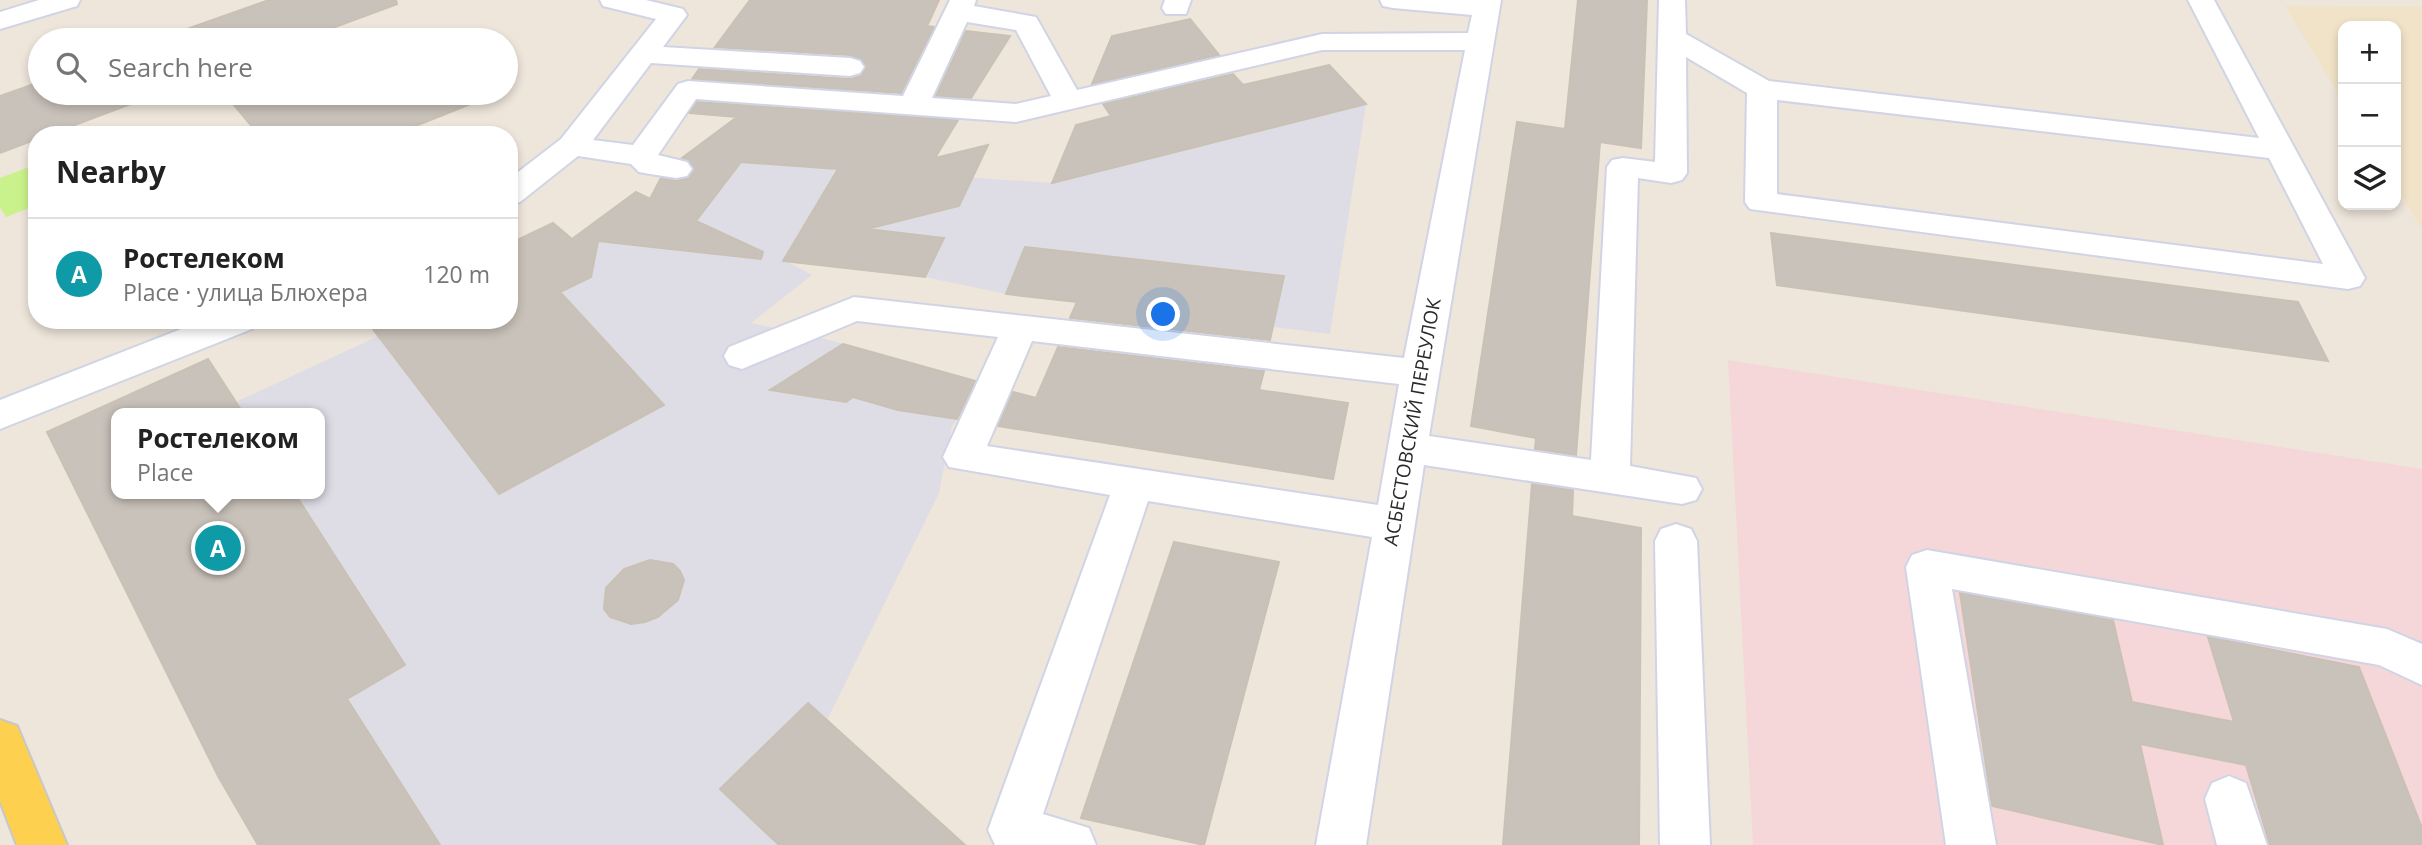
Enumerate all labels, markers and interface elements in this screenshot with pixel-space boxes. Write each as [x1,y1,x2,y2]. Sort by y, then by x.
map controls [2338,21,2401,210]
button: + [2338,21,2401,84]
search box [28,28,518,105]
icon: search [52,48,90,86]
text: Search here [108,49,253,85]
button: − [2338,84,2401,147]
button: layers [2338,147,2401,210]
text: Nearby [56,151,166,192]
text: Ростелеком [123,240,285,276]
text: A [71,258,87,290]
text: 120 m [423,258,490,290]
text: Place · улица Блюхера [123,276,368,308]
street label: АСБЕСТОВСКИЙ ПЕРЕУЛОК [1377,296,1447,548]
your location [1146,297,1180,331]
popup [111,408,325,499]
text: Ростелеком [137,420,299,456]
text: Place [137,456,193,488]
pin: A [195,522,241,574]

